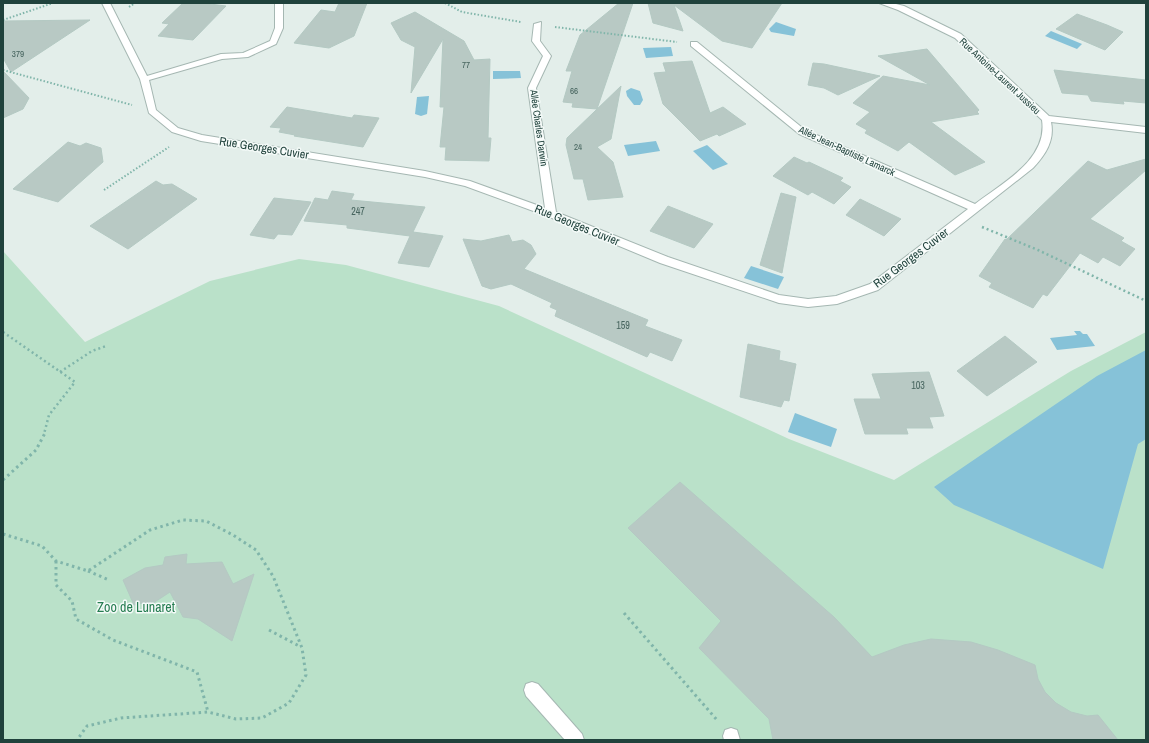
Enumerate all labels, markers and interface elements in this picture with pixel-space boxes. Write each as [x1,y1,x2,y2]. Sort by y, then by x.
street label: Rue Antoine-Laurent Jussieu [957,35,1043,117]
house number: 379 [12,48,24,60]
house number: 77 [462,59,470,71]
house number: 66 [570,85,578,97]
street label: Allée Charles Darwin [527,88,551,167]
street label: Allée Jean-Baptiste Lamarck [796,123,898,179]
street label: Rue Georges Cuvier [218,133,311,163]
house number: 24 [574,141,582,153]
street label: Rue Georges Cuvier [532,201,622,250]
house number: 247 [351,205,365,218]
street label: Rue Georges Cuvier [870,224,952,292]
house number: 159 [616,319,630,332]
house number: 103 [911,379,925,392]
park label: Zoo de Lunaret [97,598,175,616]

